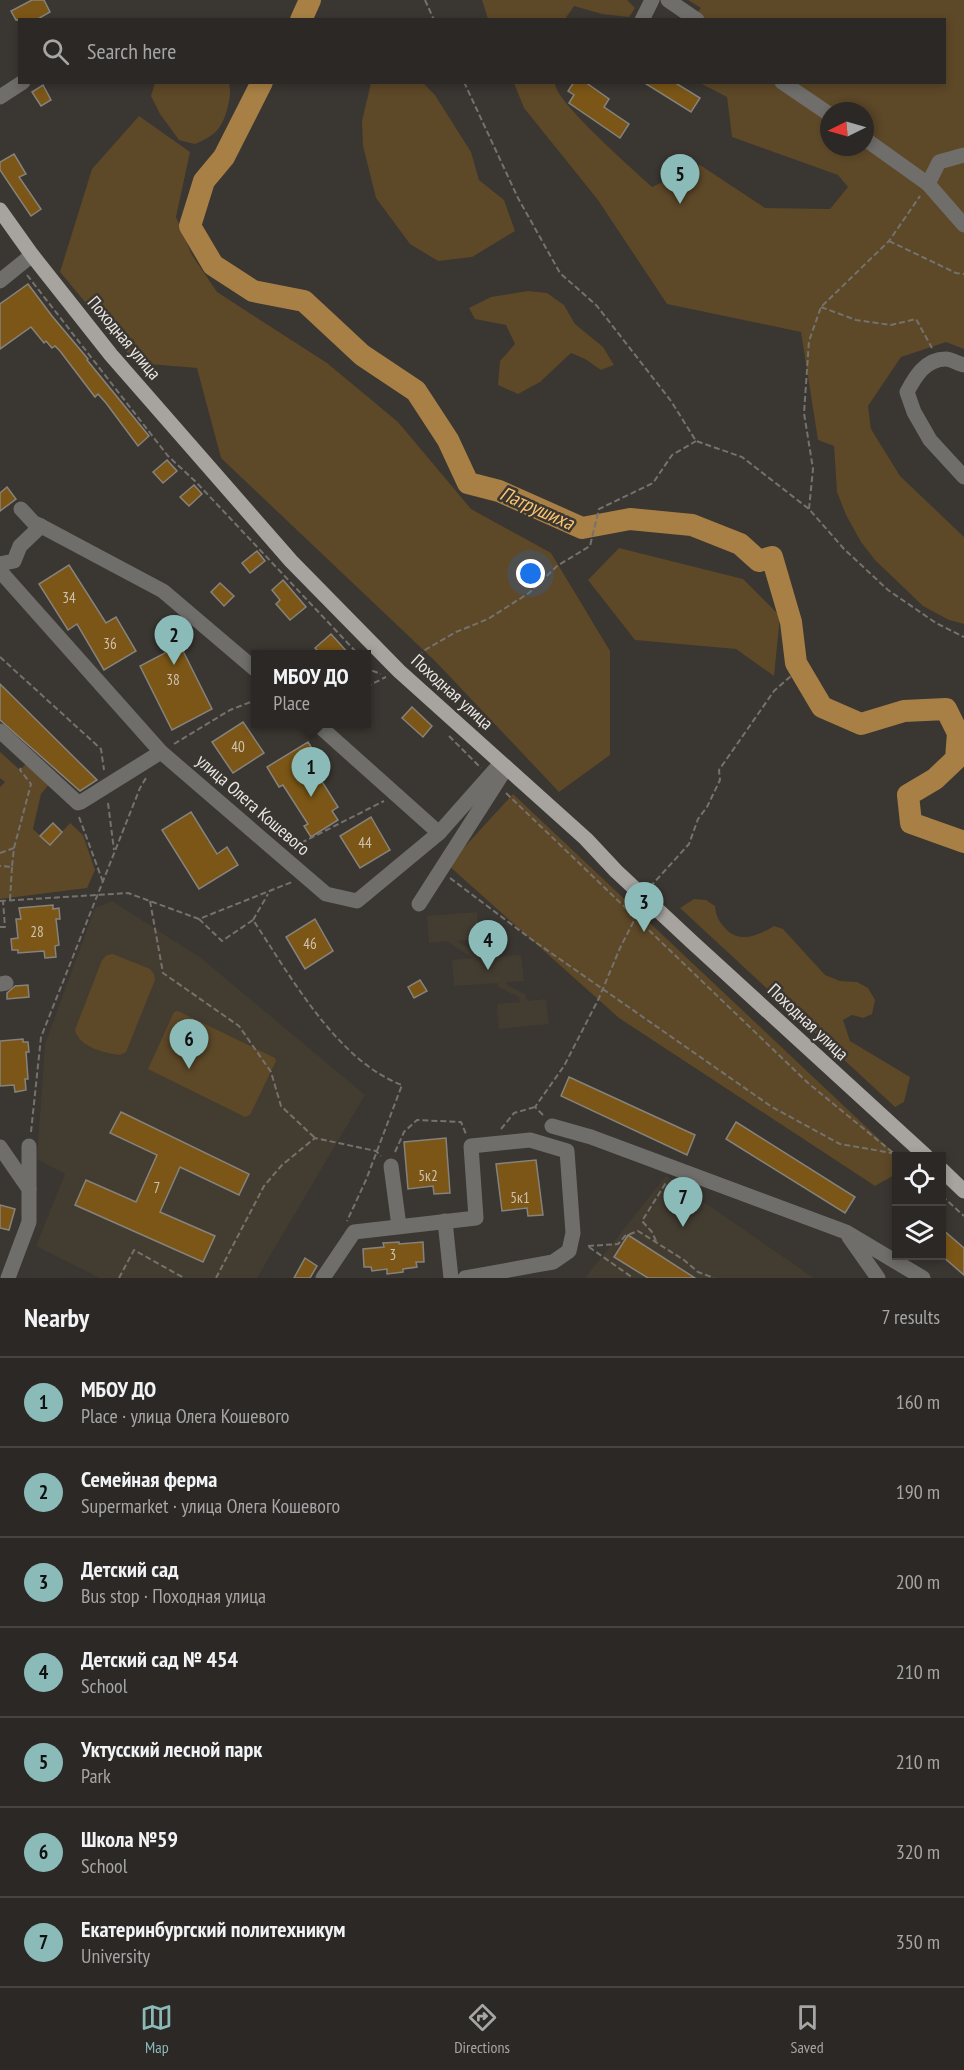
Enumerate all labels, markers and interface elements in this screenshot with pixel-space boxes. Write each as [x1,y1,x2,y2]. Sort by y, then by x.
search box [18,18,946,84]
icon: search [39,35,72,68]
text: Search here [87,37,176,65]
north arrow [820,102,874,156]
pin: 5 [660,154,700,204]
street label: Походная улица [83,291,166,384]
water label: Патрушиха [496,480,579,536]
your location [516,559,545,588]
house number: 34 [62,588,76,607]
pin: 2 [154,616,194,665]
house number: 36 [103,634,117,653]
street label: Походная улица [407,649,498,734]
popup [251,650,371,728]
text: МБОУ ДО [273,662,349,690]
house number: 38 [166,670,180,689]
text: Place [273,690,310,716]
house number: 40 [231,737,245,756]
pin: 1 [292,748,330,797]
street label: улица Олега Кошевого [192,749,315,860]
house number: 44 [358,833,372,852]
pin: 3 [624,882,664,932]
pin: 4 [468,920,508,970]
house number: 28 [30,922,44,941]
house number: 46 [303,934,317,953]
street label: Походная улица [763,978,854,1065]
pin: 6 [170,1020,208,1069]
map controls [892,1152,946,1260]
button: locate [892,1152,946,1206]
house number: 5к2 [418,1166,438,1185]
house number: 7 [154,1178,160,1197]
pin: 7 [664,1178,702,1227]
house number: 5к1 [510,1188,530,1207]
button: layers [892,1206,946,1260]
house number: 3 [390,1245,396,1264]
text: Nearby [24,1301,89,1334]
text: 7 results [882,1304,940,1330]
text: МБОУ ДО [81,1375,156,1403]
text: 1 [39,1389,48,1415]
text: 160 m [896,1389,940,1415]
text: Place · улица Олега Кошевого [81,1403,289,1429]
text: Семейная ферма [81,1465,217,1493]
text: 2 [39,1479,48,1505]
text: 190 m [896,1479,940,1505]
text: Supermarket · улица Олега Кошевого [81,1493,340,1519]
text: Детский сад [81,1555,179,1583]
text: 3 [39,1569,48,1595]
text: 200 m [896,1569,940,1595]
text: Bus stop · Походная улица [81,1583,266,1609]
text: Детский сад № 454 [81,1645,238,1673]
text: 4 [39,1659,48,1685]
text: 210 m [896,1659,940,1685]
text: School [81,1673,127,1699]
text: Уктусский лесной парк [81,1735,262,1763]
text: 5 [39,1749,48,1775]
text: 210 m [896,1749,940,1775]
text: Park [81,1763,111,1789]
text: Школа №59 [81,1825,178,1853]
text: 6 [39,1839,48,1865]
text: 320 m [896,1839,940,1865]
text: School [81,1853,127,1879]
text: Екатеринбургский политехникум [81,1915,346,1943]
text: 7 [39,1929,48,1955]
text: 350 m [896,1929,940,1955]
text: University [81,1943,150,1969]
tab: Map [140,2001,173,2057]
tab: Directions [454,2001,510,2057]
tab: Saved [791,2001,824,2057]

